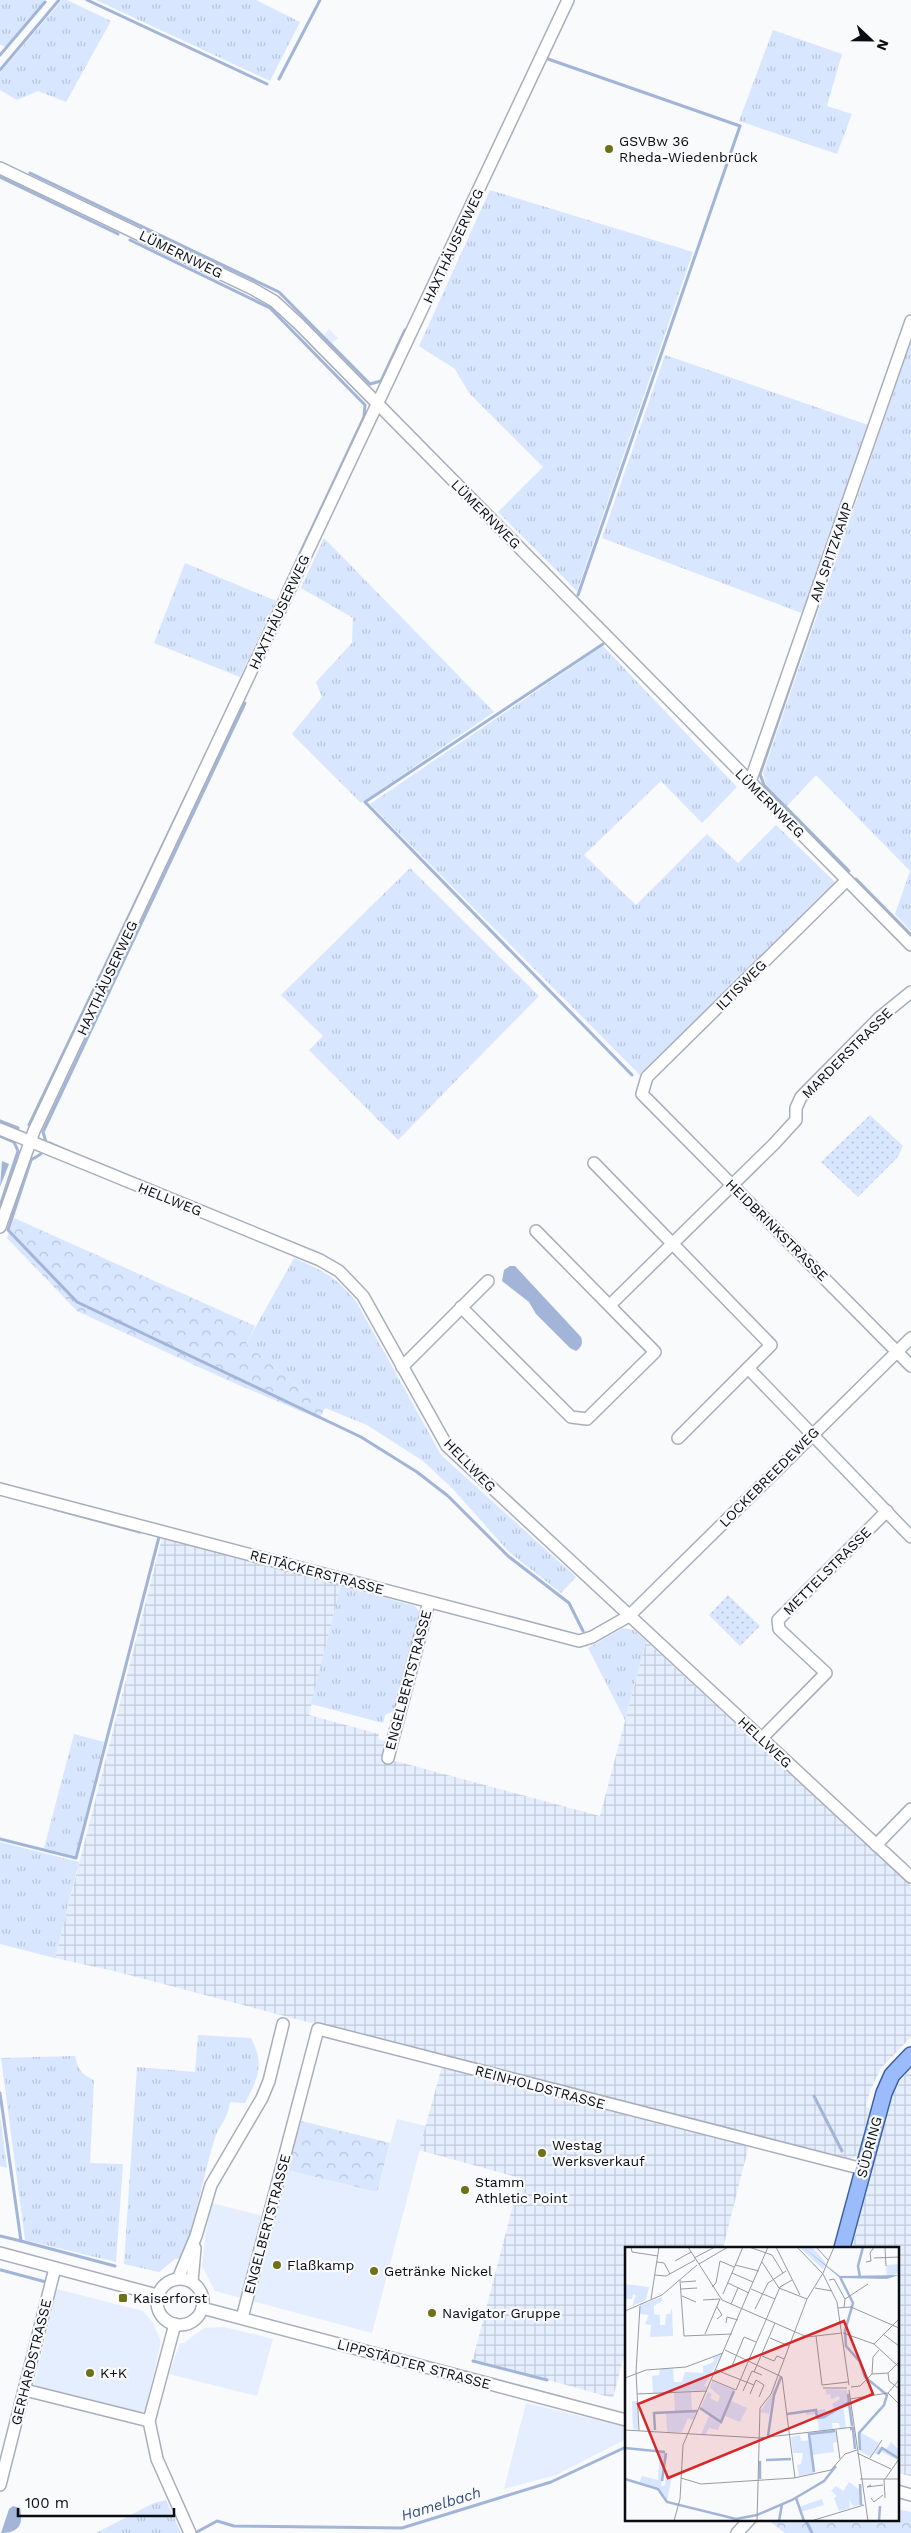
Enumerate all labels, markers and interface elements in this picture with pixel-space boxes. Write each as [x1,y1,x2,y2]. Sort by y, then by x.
north arrow [846,15,896,65]
text: N [874,37,892,53]
place label: GSVBw 36 Rheda-Wiedenbrück [619,133,758,165]
marker: GSVBw 36 Rheda-Wiedenbrück [603,143,615,155]
street label: HAXTHÄUSERWEG [419,186,487,306]
street label: LÜMERNWEG [137,227,225,281]
street label: LÜMERNWEG [448,476,524,552]
street label: AM SPITZKAMP [807,500,855,604]
street label: HAXTHÄUSERWEG [245,552,313,672]
street label: LÜMERNWEG [732,765,808,841]
street label: HAXTHÄUSERWEG [73,918,141,1038]
street label: ILTISWEG [713,957,769,1013]
street label: MARDERSTRASSE [799,1004,896,1101]
street label: HEIDBRINKSTRASSE [723,1176,831,1284]
street label: HELLWEG [136,1179,204,1219]
street label: LOCKEBREEDEWEG [716,1424,822,1530]
street label: HELLWEG [441,1435,499,1495]
street label: METTELSTRASSE [780,1524,874,1618]
street label: REITÄCKERSTRASSE [248,1546,386,1598]
street label: ENGELBERTSTRASSE [382,1608,434,1752]
street label: HELLWEG [735,1713,795,1771]
street label: REINHOLDSTRASSE [473,2062,607,2112]
street label: SÜDRING [853,2115,885,2179]
place label: Westag Werksverkauf [552,2137,645,2169]
marker: Westag Werksverkauf [536,2147,548,2159]
street label: ENGELBERTSTRASSE [241,2152,293,2296]
place label: Stamm Athletic Point [475,2174,568,2206]
marker: Stamm Athletic Point [459,2184,471,2196]
inset map [625,2247,898,2520]
place label: Flaßkamp [287,2257,354,2273]
marker: Flaßkamp [271,2259,283,2271]
place label: Getränke Nickel [384,2263,493,2279]
marker: Getränke Nickel [368,2265,380,2277]
place label: Kaiserforst [133,2290,207,2306]
marker: Kaiserforst [117,2292,129,2304]
street label: GERHARDSTRASSE [8,2297,54,2427]
place label: Navigator Gruppe [442,2305,561,2321]
marker: Navigator Gruppe [426,2307,438,2319]
street label: LIPPSTÄDTER STRASSE [336,2336,493,2392]
place label: K+K [100,2365,127,2381]
marker: K+K [84,2367,96,2379]
water label: Hamelbach [399,2483,483,2525]
scale bar [18,2486,174,2518]
text: 100 m [25,2494,69,2512]

